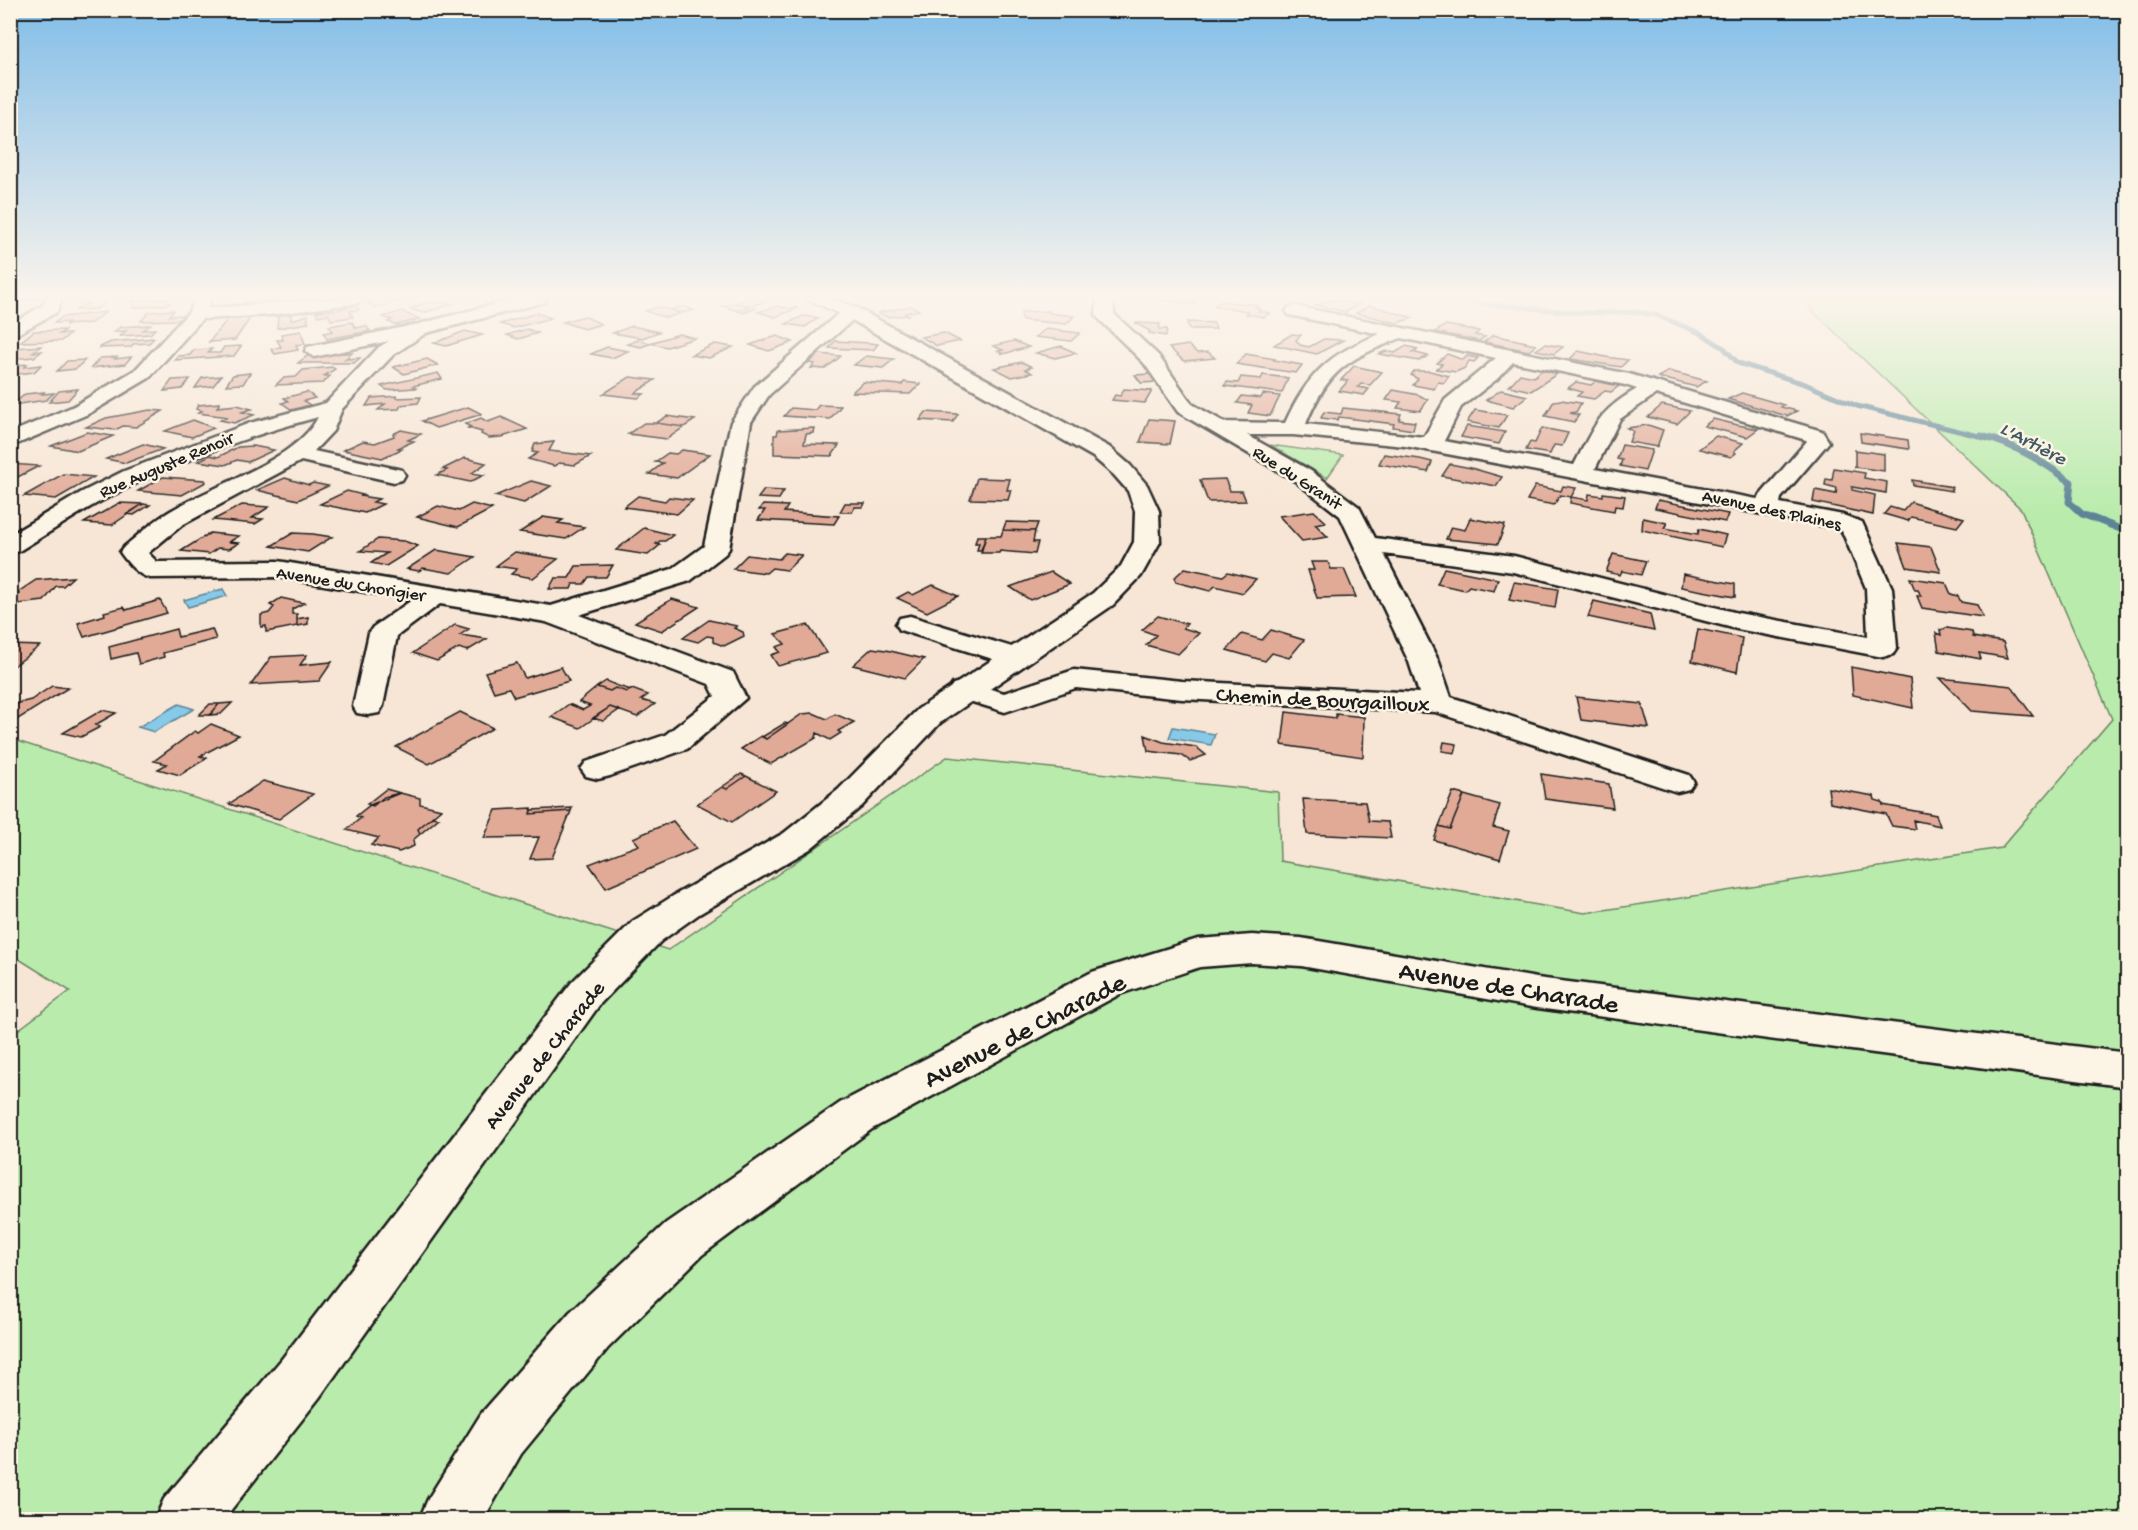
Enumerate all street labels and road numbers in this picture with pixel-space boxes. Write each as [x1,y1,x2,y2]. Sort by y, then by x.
street label: Rue Auguste Renoir [97,428,239,504]
street label: Rue du Granit [1248,442,1347,517]
street label: Avenue des Plaines [1700,486,1844,537]
street label: Avenue du Chorigier [275,563,428,608]
street label: Chemin de Bourgailloux [1215,683,1431,721]
street label: Avenue de Charade [1396,957,1622,1023]
street label: Avenue de Charade [920,967,1133,1097]
street label: Avenue de Charade [480,977,613,1136]

